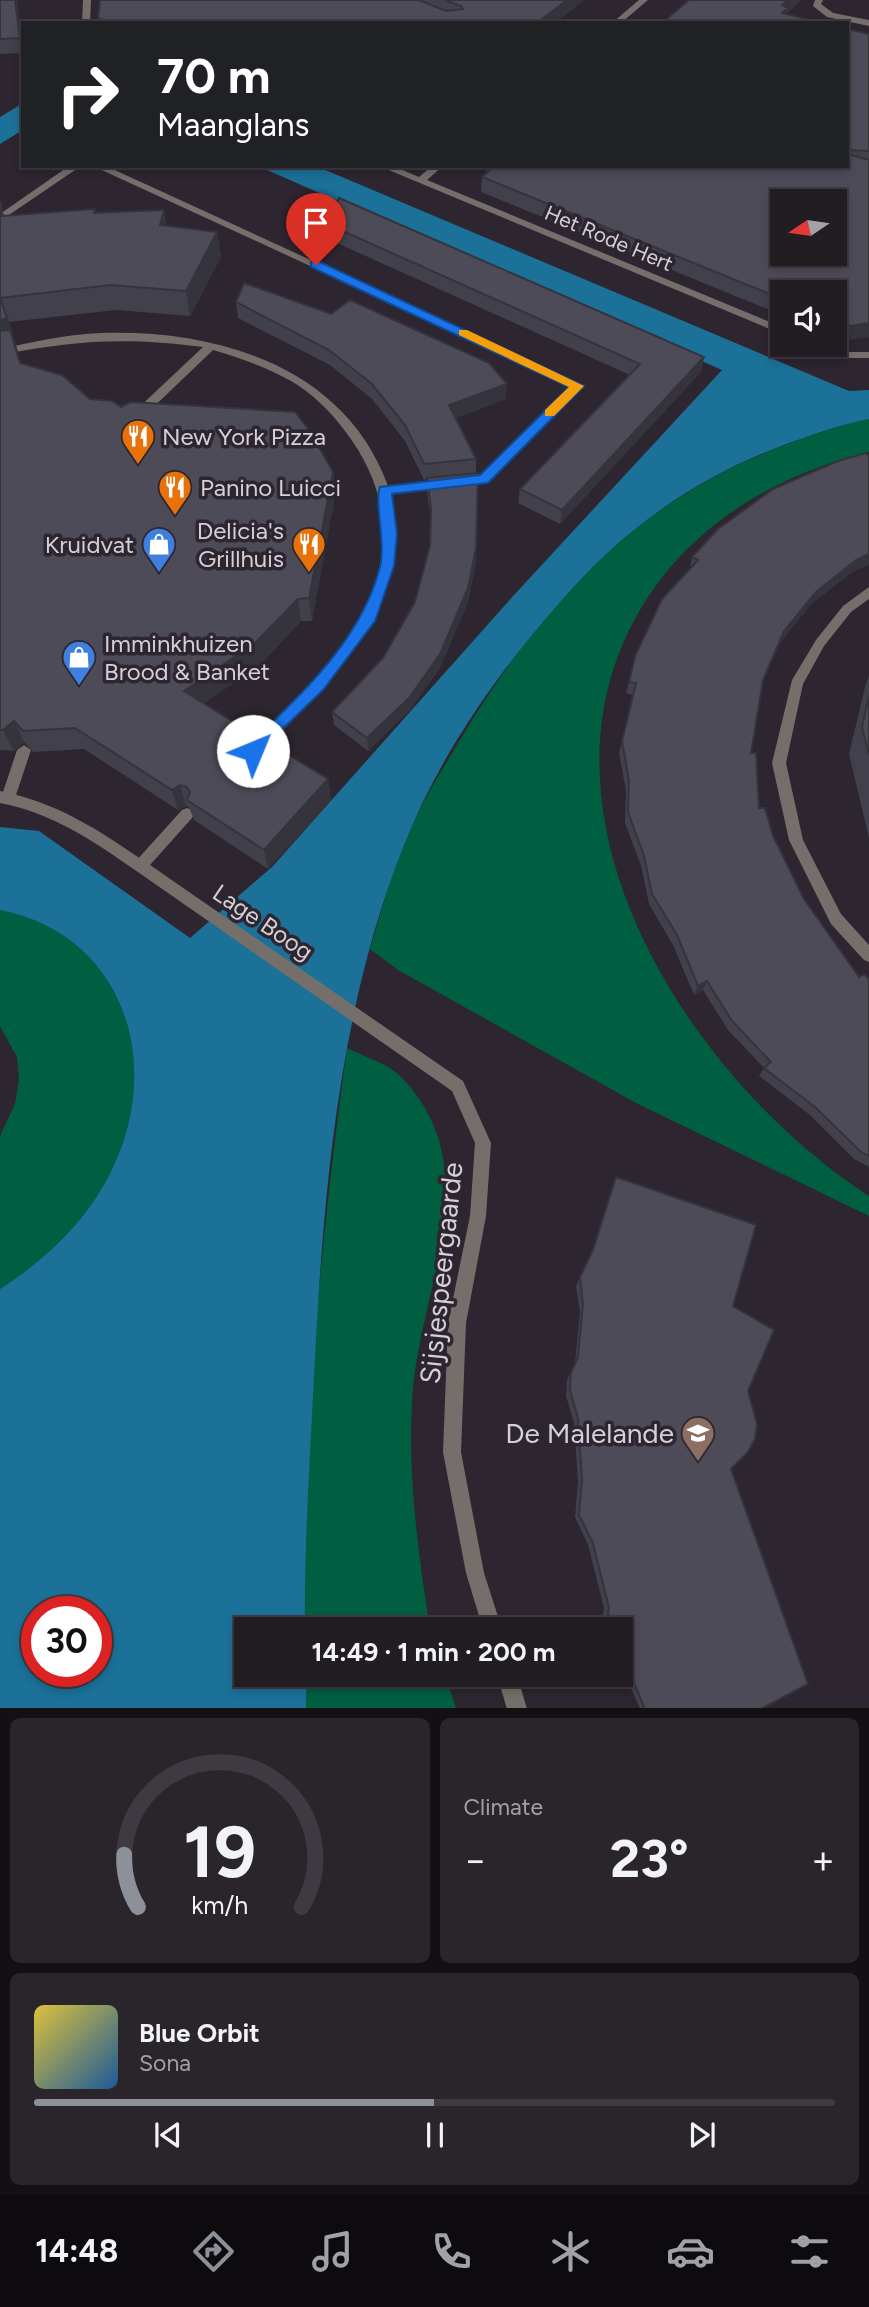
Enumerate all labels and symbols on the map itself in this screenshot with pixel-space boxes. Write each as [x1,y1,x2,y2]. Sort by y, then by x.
north arrow [770,189,847,266]
pin [286,193,346,265]
street label: Het Rode Hert [541,200,677,276]
restaurant icon: New York Pizza [119,417,157,466]
place label: New York Pizza [162,422,326,451]
restaurant icon: Panino Luicci [156,468,194,517]
place label: Panino Luicci [200,473,341,502]
place label: Delicia's Grillhuis [197,516,284,573]
shop icon: Kruidvat [140,525,178,574]
restaurant icon: Delicia's Grillhuis [290,525,328,574]
place label: Kruidvat [45,530,134,559]
place label: Imminkhuizen Brood & Banket [104,629,270,686]
shop icon: Imminkhuizen Brood & Banket [60,638,98,687]
position arrow [216,714,290,788]
street label: Lage Boog [207,878,319,966]
street label: Sijsjespeergaarde [412,1160,470,1386]
school or university icon: De Malelande [679,1414,717,1463]
place label: De Malelande [505,1416,674,1450]
speed limit sign: 30 [21,1596,112,1687]

